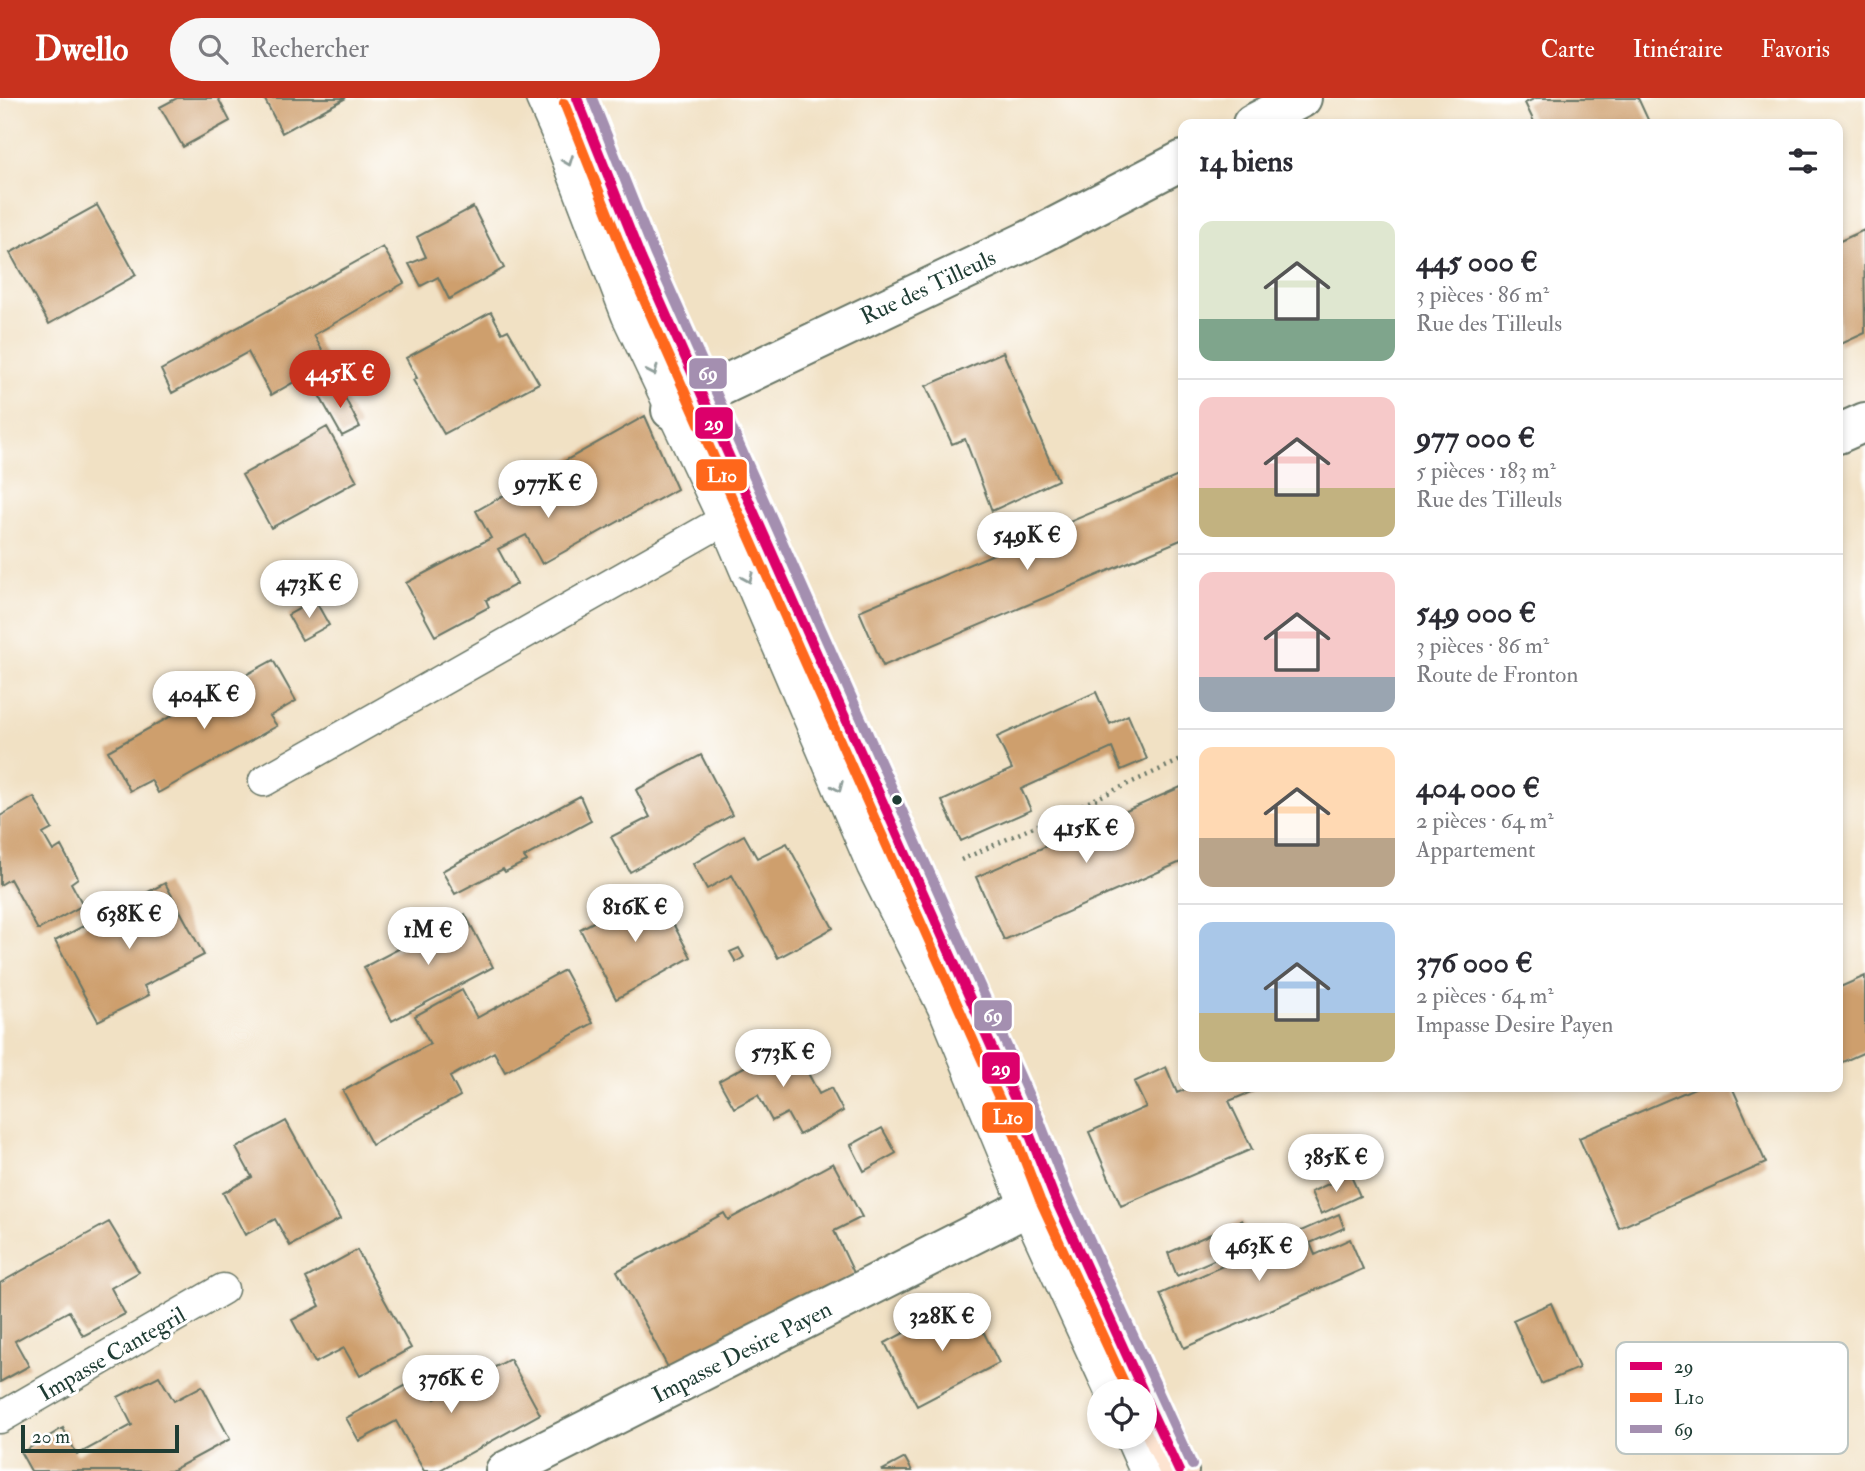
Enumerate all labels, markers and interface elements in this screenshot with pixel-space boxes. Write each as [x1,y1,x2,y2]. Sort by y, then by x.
search box [170,18,660,81]
text: Dwello [35,29,128,70]
icon: search [194,30,232,68]
text: Rechercher [250,33,369,65]
text: Carte [1541,34,1595,65]
text: Itinéraire [1633,34,1723,65]
text: Favoris [1761,34,1830,65]
icon: filters [1784,142,1822,180]
text: 14 biens [1199,143,1293,180]
one-way arrow [559,154,573,166]
street label: Rue des Tilleuls [856,243,1000,331]
text: 445 000 € [1416,243,1538,280]
icon: home [1255,249,1339,333]
text: 3 pièces · 86 m² [1416,280,1549,309]
text: Rue des Tilleuls [1416,309,1562,338]
pin: 445K € [283,350,397,410]
line badge: 69 [688,357,728,390]
text: 445K € [305,358,375,387]
text: 69 [698,362,718,386]
one-way arrow [645,364,659,376]
line badge: 29 [694,406,734,440]
text: 29 [704,412,724,436]
text: 977 000 € [1416,419,1535,456]
icon: home [1255,425,1339,509]
text: 5 pièces · 183 m² [1416,456,1556,485]
line badge: L10 [695,458,748,492]
pin: 977K € [491,460,605,520]
text: L10 [707,464,737,488]
text: 977K € [514,468,582,497]
text: Rue des Tilleuls [1416,485,1562,514]
pin: 549K € [970,512,1084,572]
text: 549K € [993,520,1061,549]
pin: 473K € [252,560,366,620]
text: 473K € [276,568,342,597]
one-way arrow [740,571,754,583]
text: 549 000 € [1416,594,1536,631]
icon: home [1255,600,1339,684]
text: 3 pièces · 86 m² [1416,631,1549,660]
text: Route de Fronton [1416,660,1578,689]
pin: 404K € [147,672,261,731]
text: 404K € [169,679,239,708]
text: 404 000 € [1416,769,1540,806]
icon: home [1255,775,1339,859]
one-way arrow [830,780,844,792]
unlabelled marker [890,793,904,807]
pin: 415K € [1029,806,1143,865]
text: 2 pièces · 64 m² [1416,806,1554,835]
text: 415K € [1053,813,1119,842]
text: Appartement [1416,835,1536,864]
pin: 816K € [578,884,692,944]
pin: 638K € [72,892,186,951]
text: 816K € [603,892,667,921]
text: 638K € [96,899,162,928]
pin: 1M € [387,908,469,967]
text: 1M € [404,915,452,944]
text: 376 000 € [1416,944,1533,981]
icon: home [1255,950,1339,1034]
text: 2 pièces · 64 m² [1416,981,1554,1010]
line badge: 69 [973,999,1013,1032]
text: 69 [983,1004,1003,1028]
text: Impasse Desire Payen [1416,1010,1613,1039]
pin: 573K € [726,1030,840,1089]
text: 573K € [751,1037,815,1066]
line badge: 29 [981,1051,1021,1085]
text: 29 [991,1057,1011,1081]
line badge: L10 [981,1101,1034,1134]
text: L10 [993,1106,1023,1130]
pin: 385K € [1279,1134,1393,1194]
text: 385K € [1304,1142,1368,1171]
pin: 463K € [1202,1224,1316,1283]
text: 463K € [1225,1231,1293,1260]
street label: Impasse Desire Payen [648,1294,837,1411]
pin: 328K € [885,1294,999,1353]
street label: Impasse Cantegril [33,1300,191,1409]
text: 328K € [909,1301,975,1330]
legend [1616,1342,1848,1454]
text: 29 [1674,1355,1693,1379]
pin: 376K € [394,1356,508,1415]
text: 376K € [418,1363,484,1392]
map controls [1087,1379,1157,1449]
button: locate [1087,1379,1157,1449]
text: L10 [1674,1386,1704,1410]
text: 69 [1674,1418,1693,1442]
scale bar [21,1422,178,1454]
text: 20 m [32,1425,70,1449]

